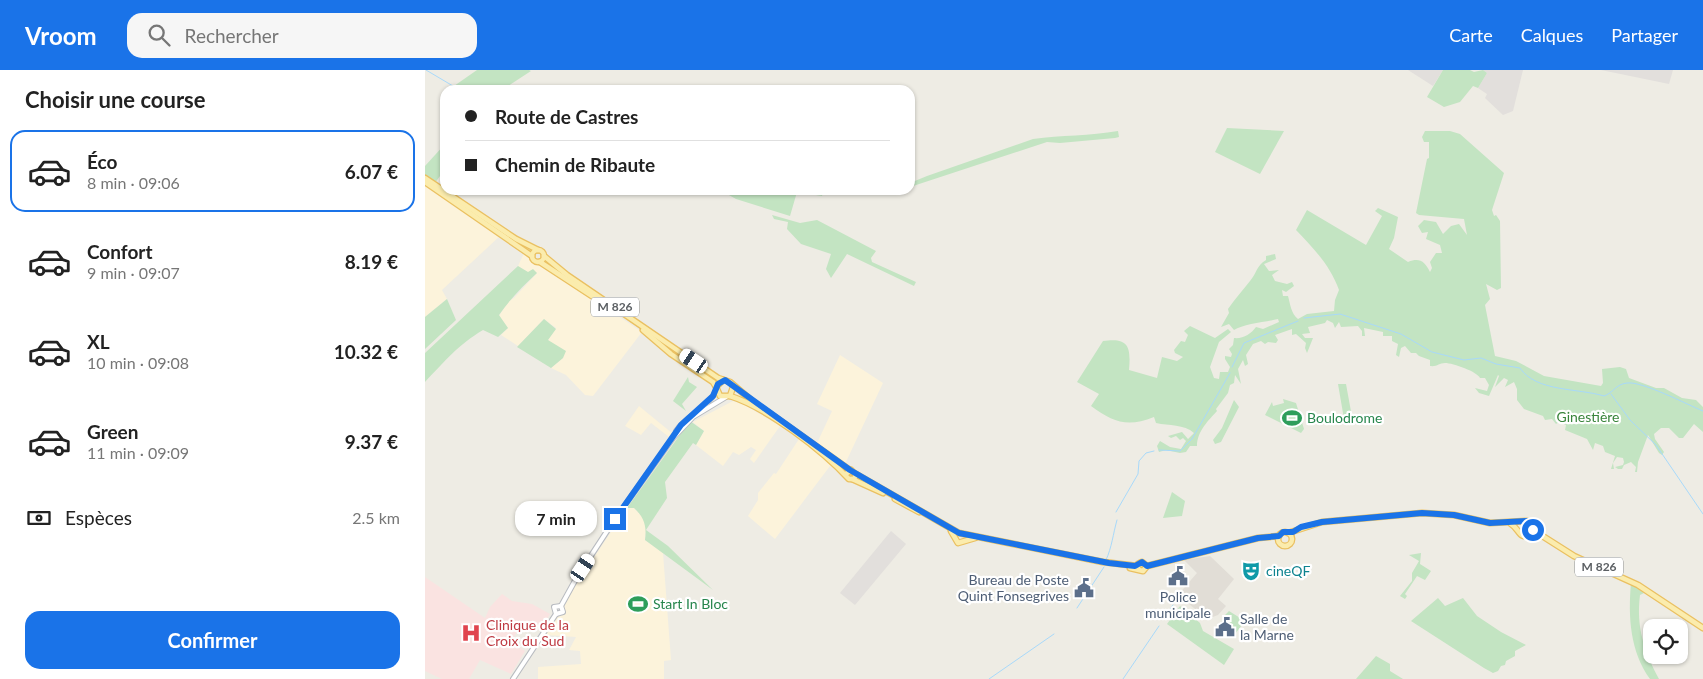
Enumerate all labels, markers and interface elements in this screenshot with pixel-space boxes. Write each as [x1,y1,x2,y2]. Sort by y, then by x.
search box [127,13,477,58]
text: Vroom [25,21,97,50]
icon: search [145,21,173,49]
text: Rechercher [185,24,279,47]
text: Carte [1449,24,1493,46]
text: Calques [1521,24,1583,46]
text: Partager [1611,24,1678,46]
text: Choisir une course [25,86,206,113]
text: Route de Castres [495,105,638,128]
icon: car [27,149,72,194]
text: Éco [87,150,117,173]
text: Chemin de Ribaute [495,153,655,176]
text: 6.07 € [345,160,398,183]
text: 8 min · 09:06 [87,173,180,192]
icon: car [27,239,72,284]
text: Confort [87,240,152,263]
text: 8.19 € [345,250,398,273]
text: 9 min · 09:07 [87,263,180,282]
road number: M 826 [591,298,639,316]
icon: car [27,329,72,374]
text: XL [87,330,110,353]
text: 10.32 € [334,340,398,363]
car [677,346,710,376]
text: 10 min · 09:08 [87,353,189,372]
sports icon: Boulodrome [1281,407,1303,429]
park label: Ginestière [1556,408,1620,425]
place label: Boulodrome [1307,409,1382,426]
icon: car [27,419,72,464]
text: Green [87,420,138,443]
text: 9.37 € [345,430,398,453]
text: 11 min · 09:09 [87,443,189,462]
callout: 7 min [515,502,597,536]
icon: cash [25,504,53,532]
text: Espèces [65,506,132,529]
text: 2.5 km [352,508,400,527]
route end [604,508,626,530]
text: 7 min [536,509,576,528]
route start [1522,519,1544,541]
car [568,551,597,585]
road number: M 826 [1575,558,1623,577]
theatre icon: cineQF [1240,560,1262,582]
place label: cineQF [1266,562,1310,579]
public building icon: Police municipale [1167,565,1189,587]
place label: Bureau de Poste Quint Fonsegrives [958,571,1069,604]
public building icon: Bureau de Poste Quint Fonsegrives [1073,577,1095,599]
place label: Police municipale [1145,588,1211,621]
sports icon: Start In Bloc [627,593,649,615]
place label: Start In Bloc [653,595,728,612]
place label: Salle de la Marne [1240,610,1294,643]
button: Confirmer [25,611,400,669]
place label: Clinique de la Croix du Sud [486,616,569,649]
public building icon: Salle de la Marne [1214,616,1236,638]
map controls [1643,619,1688,664]
button: locate [1643,619,1688,664]
hospital icon: Clinique de la Croix du Sud [460,622,482,644]

